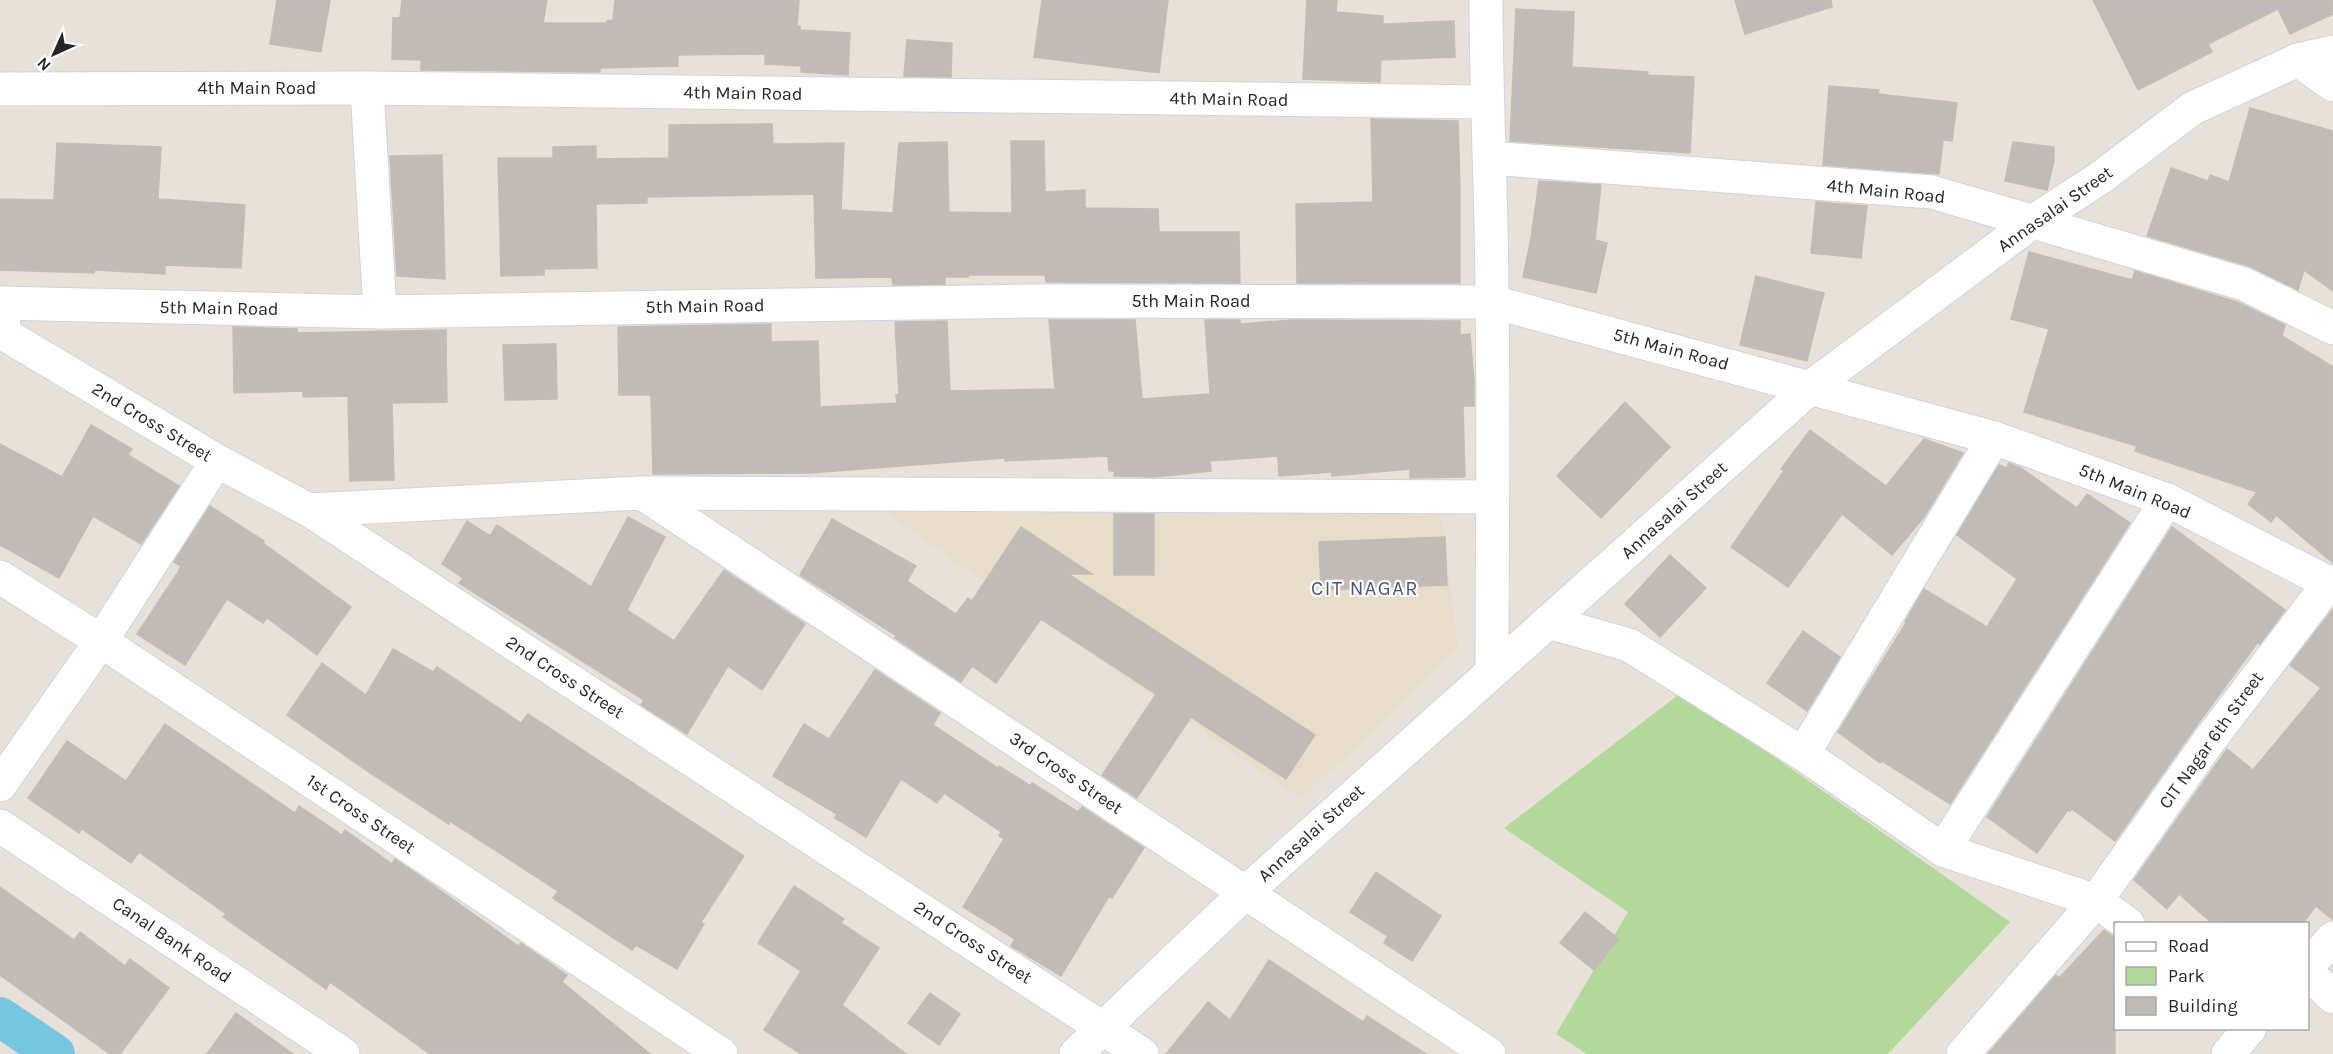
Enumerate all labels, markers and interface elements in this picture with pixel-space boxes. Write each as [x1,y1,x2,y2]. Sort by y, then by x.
north arrow [24,24,84,84]
text: N [33,53,55,75]
street label: 4th Main Road [197,77,317,99]
street label: 4th Main Road [683,81,803,105]
street label: 4th Main Road [1169,87,1289,111]
street label: Annasalai Street [1993,161,2117,257]
street label: 4th Main Road [1826,174,1946,208]
street label: 5th Main Road [1131,290,1251,312]
street label: 5th Main Road [645,294,765,318]
street label: 5th Main Road [159,296,279,320]
street label: 5th Main Road [1611,323,1731,375]
street label: 2nd Cross Street [88,377,216,467]
street label: Annasalai Street [1616,456,1732,563]
street label: 5th Main Road [2076,458,2194,524]
district label: CIT NAGAR [1311,577,1419,600]
street label: 2nd Cross Street [502,631,628,723]
street label: CIT Nagar 6th Street [2154,667,2268,813]
street label: 3rd Cross Street [1005,727,1127,819]
street label: 1st Cross Street [302,770,420,859]
street label: Annasalai Street [1253,779,1369,886]
street label: Canal Bank Road [108,892,236,988]
street label: 2nd Cross Street [910,896,1036,988]
legend [2114,922,2309,1030]
text: Road [2168,935,2209,957]
text: Park [2168,965,2205,987]
text: Building [2168,995,2238,1017]

